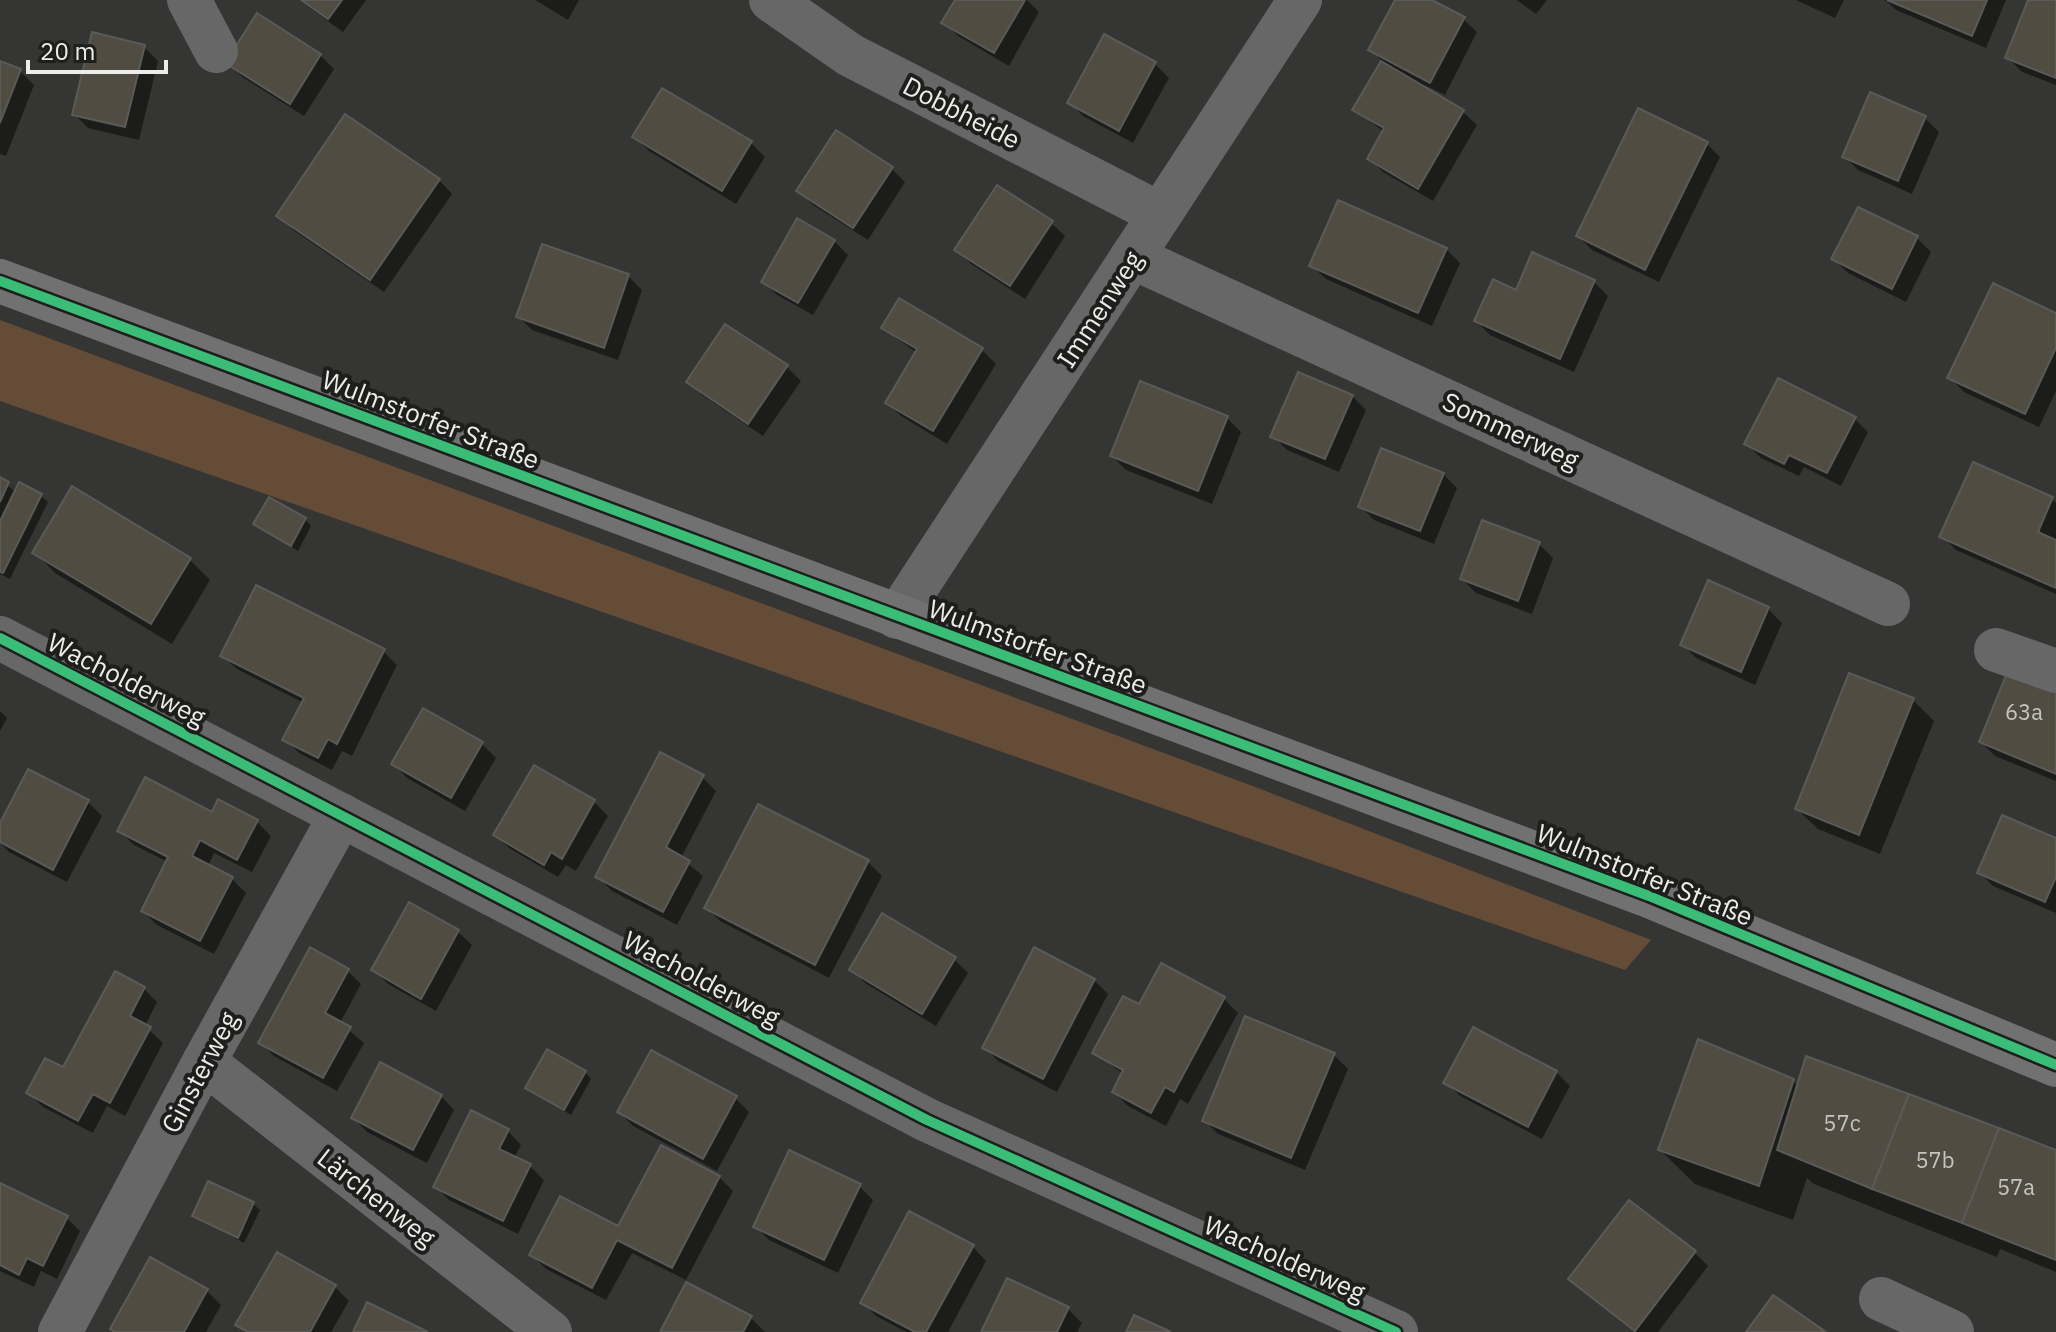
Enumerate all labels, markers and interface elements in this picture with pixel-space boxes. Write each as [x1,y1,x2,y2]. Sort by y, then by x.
scale bar [28,24,166,74]
text: 20 m [40,35,95,67]
street label: Dobbheide [898,68,1026,156]
street label: Immenweg [1049,244,1149,374]
street label: Wulmstorfer Straße [318,362,544,476]
street label: Sommerweg [1437,384,1585,477]
street label: Wulmstorfer Straße [924,591,1152,701]
street label: Wacholderweg [42,625,212,734]
house number: 63a [2005,697,2043,726]
street label: Wulmstorfer Straße [1532,815,1758,933]
street label: Wacholderweg [618,922,787,1034]
street label: Ginsterweg [153,1005,245,1139]
house number: 57c [1823,1108,1861,1137]
street label: Lärchenweg [311,1140,443,1254]
house number: 57b [1915,1145,1955,1174]
house number: 57a [1997,1172,2035,1201]
street label: Wacholderweg [1199,1207,1371,1309]

